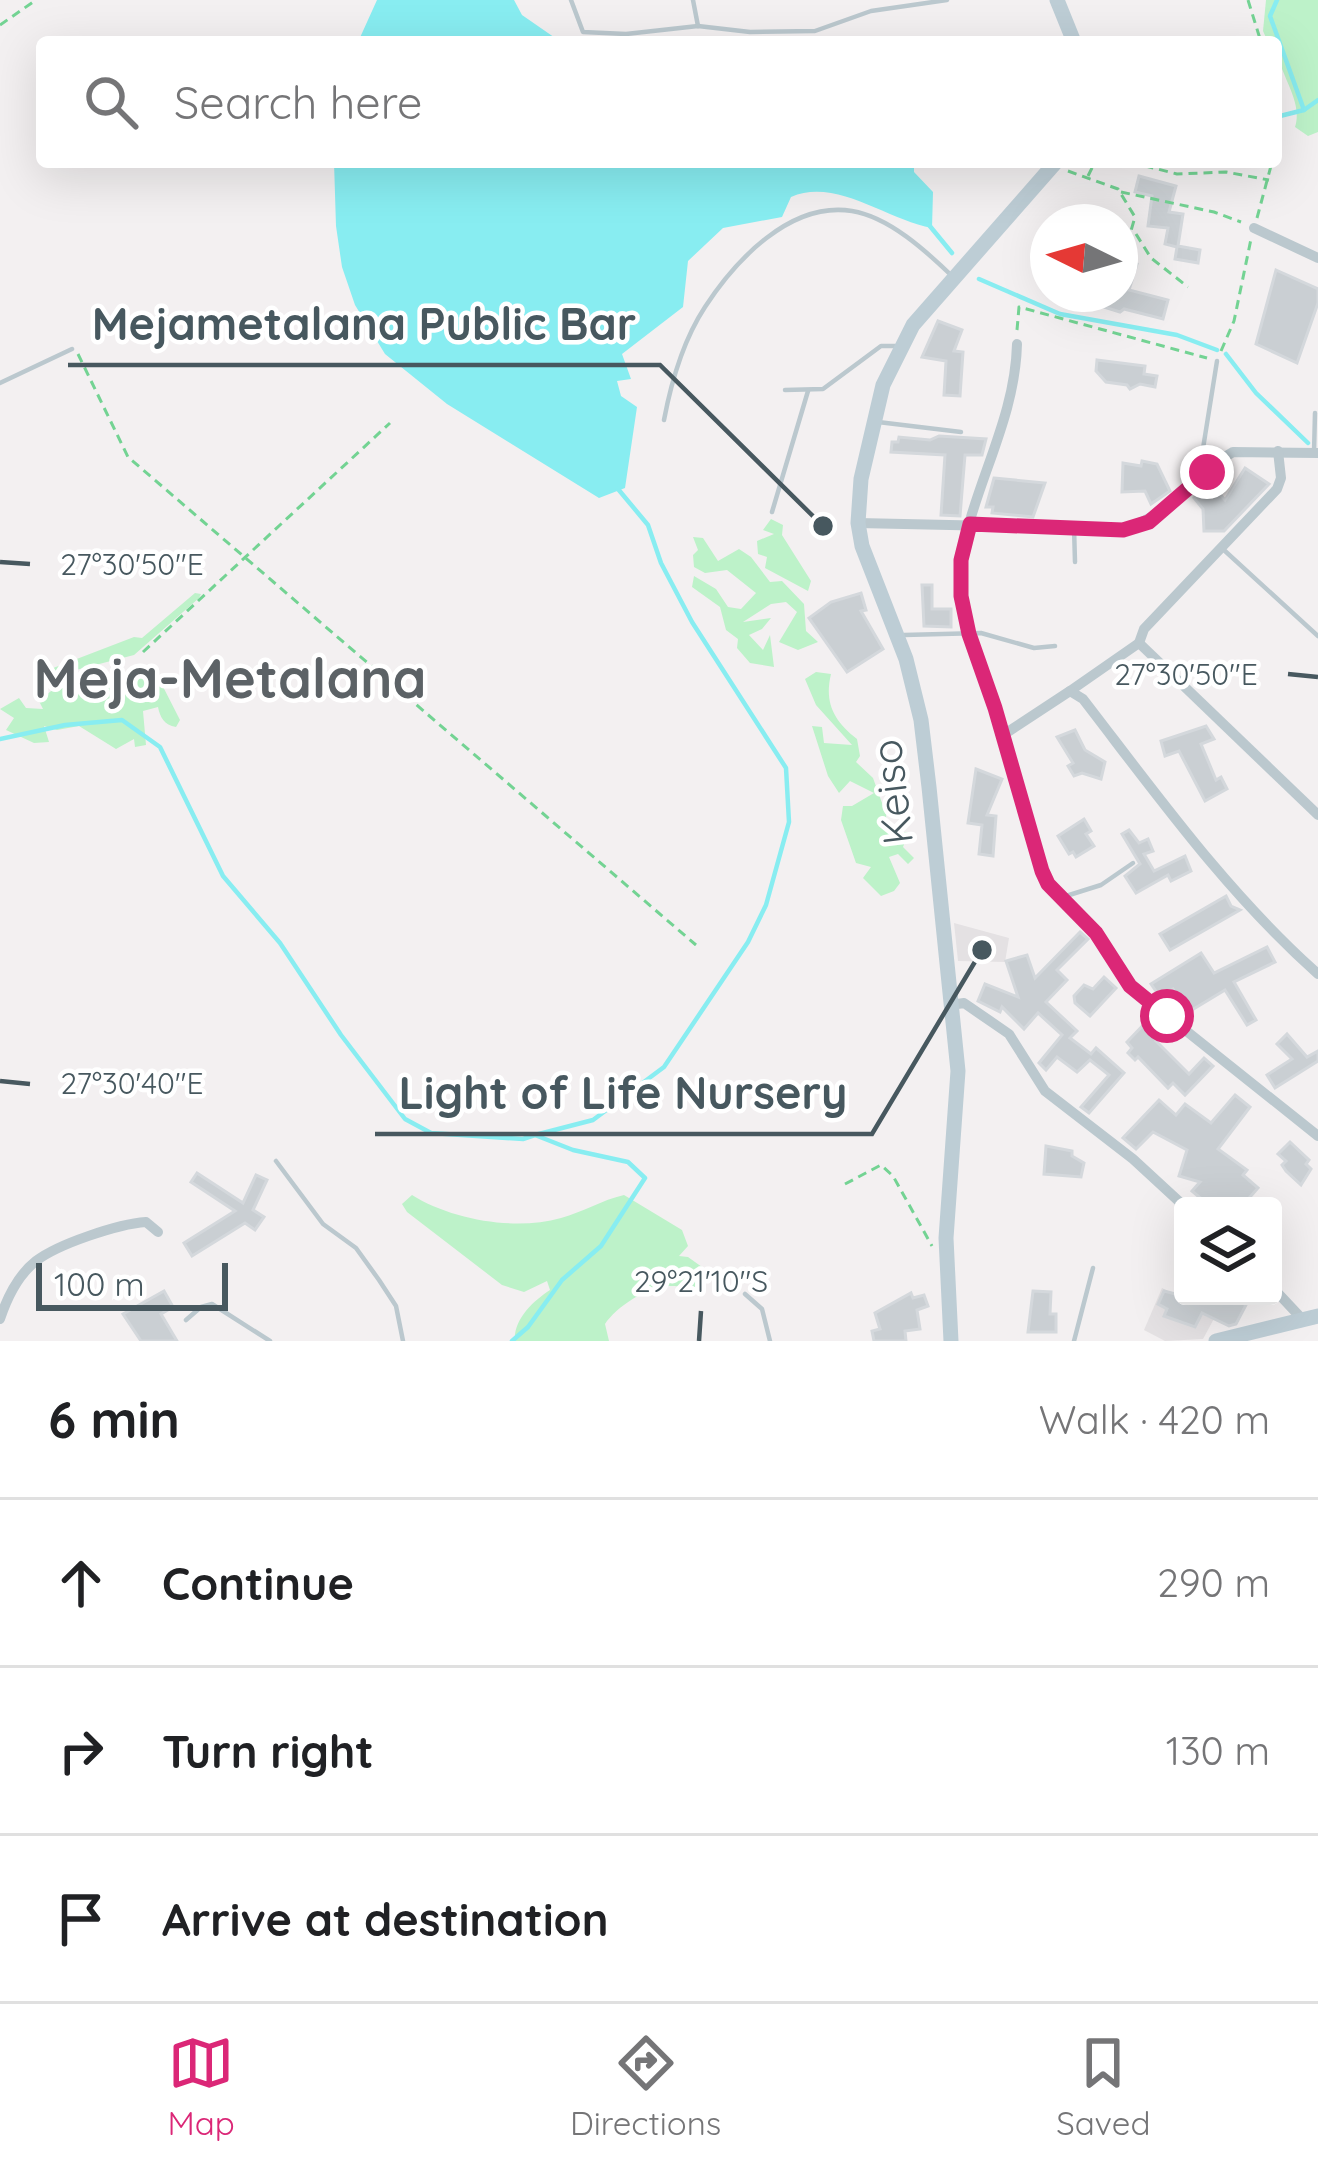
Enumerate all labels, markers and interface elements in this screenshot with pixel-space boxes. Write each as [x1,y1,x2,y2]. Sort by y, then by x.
search box [36,36,1282,168]
icon: search [78,69,144,135]
text: Search here [174,74,422,130]
north arrow [1030,204,1138,312]
callout: Mejametalana Public Bar [68,284,660,365]
text: Mejametalana Public Bar [92,295,636,351]
route end [1180,445,1234,499]
text: 27°30'50"E [60,545,204,583]
district label: Meja-Metalana [34,644,426,712]
text: 27°30'50"E [1114,655,1258,693]
street label: Keiso [859,737,924,848]
route start [1140,989,1194,1043]
callout: Light of Life Nursery [375,1053,872,1134]
text: 27°30'40"E [61,1064,203,1102]
text: Light of Life Nursery [399,1064,847,1120]
map controls [1174,1197,1282,1305]
button: layers [1174,1197,1282,1305]
scale bar [36,1257,228,1310]
text: 29°21'10"S [634,1262,768,1300]
text: 100 m [54,1263,145,1304]
text: 6 min [48,1387,180,1451]
text: Walk · 420 m [1039,1395,1270,1444]
icon: ahead [48,1550,114,1616]
text: Continue [162,1555,354,1611]
text: 290 m [1157,1558,1270,1607]
icon: right [48,1718,114,1784]
text: Turn right [162,1723,374,1779]
text: 130 m [1166,1726,1270,1775]
icon: arrive [48,1886,114,1952]
text: Arrive at destination [162,1891,608,1947]
tab: Map [168,2030,235,2143]
tab: Directions [570,2030,721,2143]
tab: Saved [1056,2030,1150,2143]

